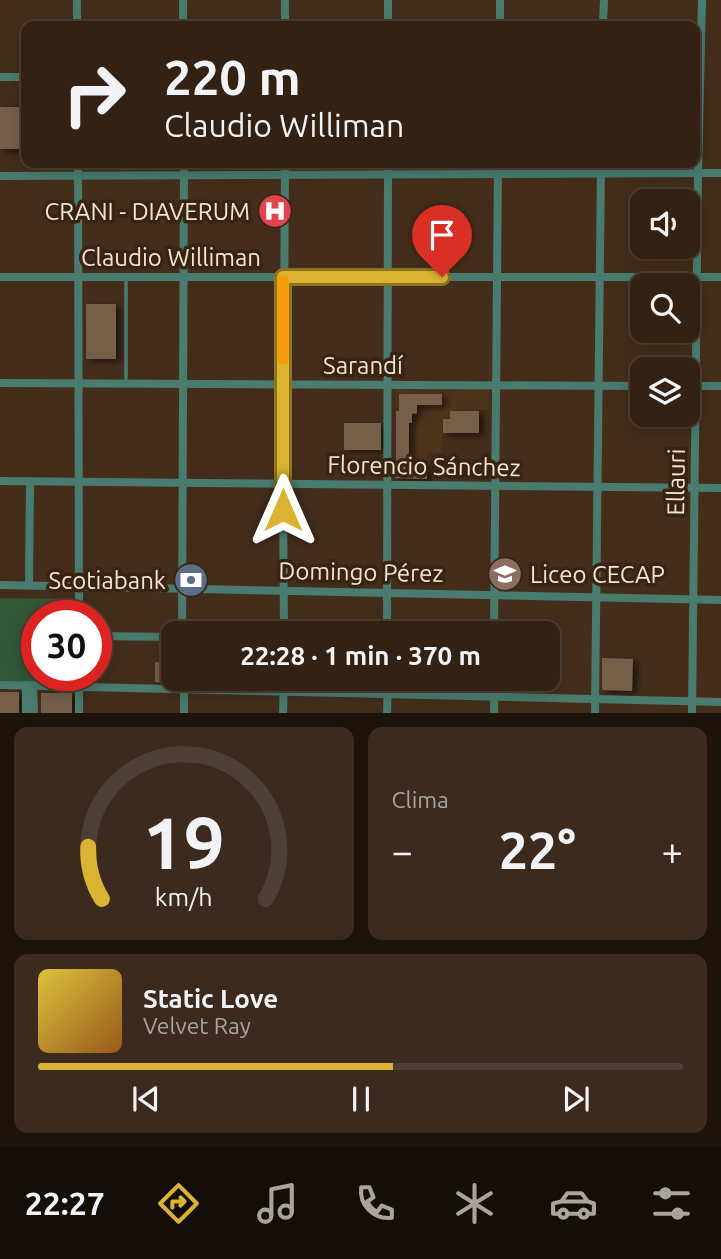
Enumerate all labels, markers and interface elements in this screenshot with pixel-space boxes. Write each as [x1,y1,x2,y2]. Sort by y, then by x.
icon: right [49,49,140,140]
text: 220 m [164,49,301,104]
text: Claudio Williman [164,107,404,143]
map controls [630,189,700,427]
button: sound [630,189,700,259]
hospital icon: CRANI - DIAVERUM [256,192,294,230]
place label: CRANI - DIAVERUM [44,198,250,225]
pin [412,205,472,277]
icon: arrive [423,216,461,254]
street label: Claudio Williman [81,244,261,271]
button: search [630,273,700,343]
street label: Sarandí [323,352,404,379]
button: layers [630,357,700,427]
street label: Ellauri [662,448,690,516]
street label: Florencio Sánchez [327,451,521,481]
position arrow [246,473,320,547]
school or university icon: Liceo CECAP [486,555,524,593]
street label: Domingo Pérez [278,557,444,587]
bank icon: Scotiabank [172,561,210,599]
place label: Liceo CECAP [530,561,665,588]
place label: Scotiabank [48,567,166,594]
speed limit sign: 30 [21,600,112,691]
text: 22:28 · 1 min · 370 m [240,641,481,670]
text: Clima [392,787,449,812]
text: 19 [143,802,225,884]
text: 22° [499,821,576,879]
text: − [392,830,413,872]
text: + [662,830,683,872]
text: km/h [155,883,213,911]
text: Static Love [143,984,278,1013]
text: Velvet Ray [143,1013,251,1038]
icon: previous [127,1080,165,1118]
icon: pause [342,1080,380,1118]
icon: next [557,1080,595,1118]
icon: directions [154,1179,203,1228]
icon: music [253,1179,302,1228]
icon: phone [351,1179,400,1228]
icon: climate [450,1179,499,1228]
icon: car [549,1179,598,1228]
icon: filters [647,1179,696,1228]
text: 22:27 [25,1185,105,1221]

